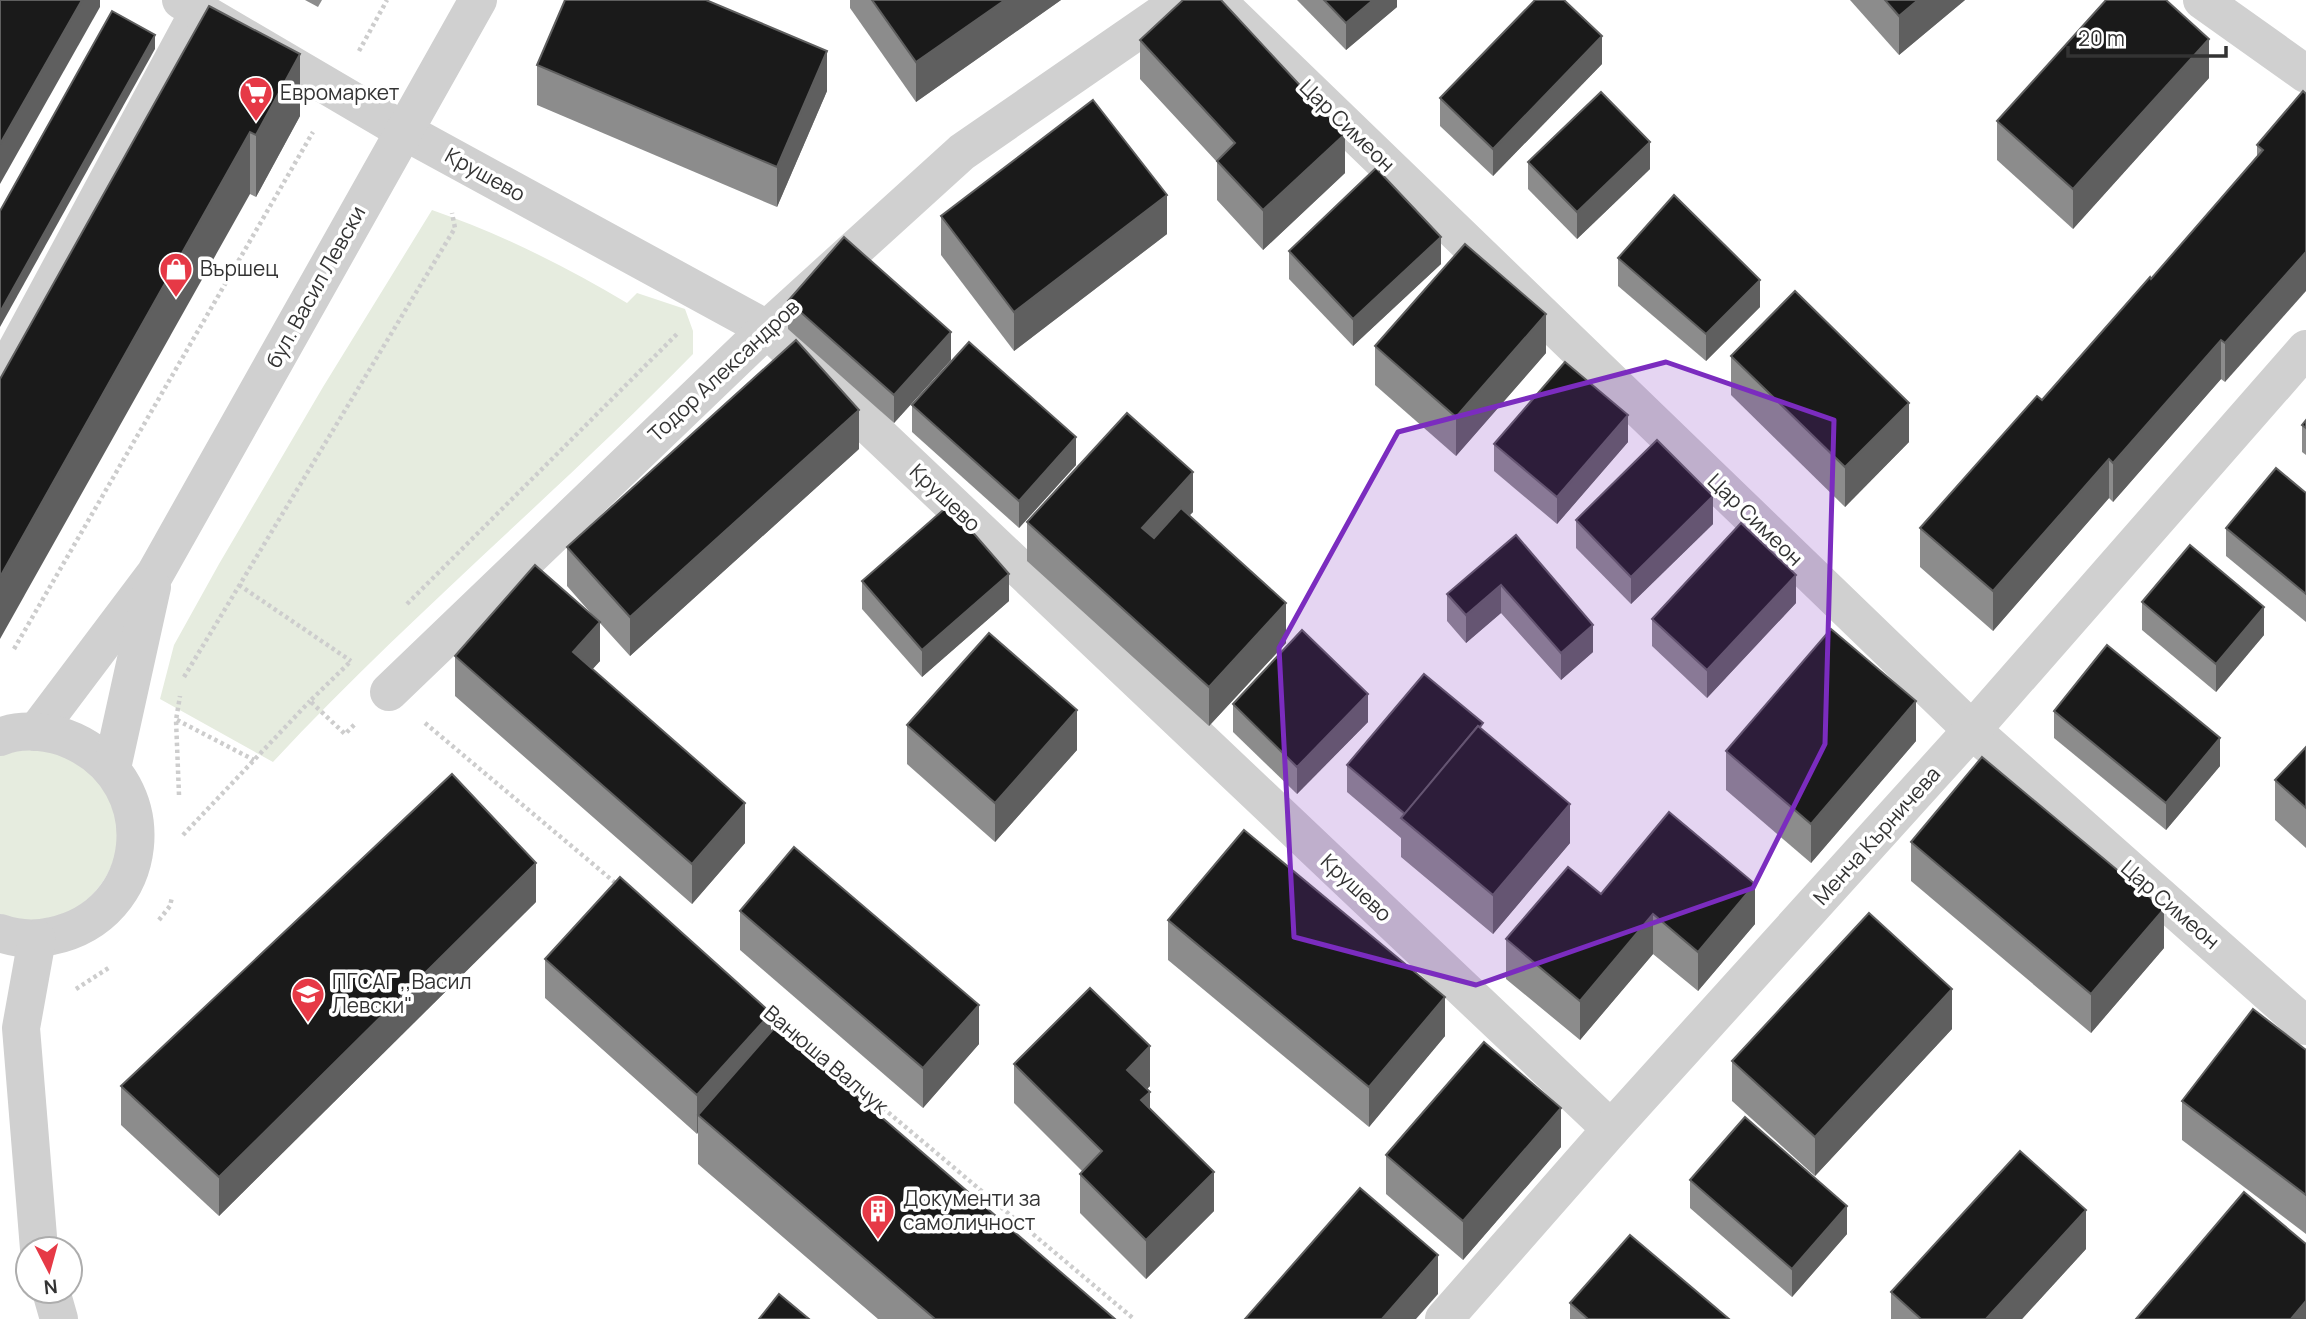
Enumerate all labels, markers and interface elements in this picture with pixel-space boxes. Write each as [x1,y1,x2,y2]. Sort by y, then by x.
scale bar [2068,14,2226,58]
text: 20 m [2078,24,2125,52]
street label: Цар Симеон [1294,73,1401,178]
supermarket icon: Евромаркет [237,74,275,123]
place label: Евромаркет [280,78,400,106]
street label: Крушево [440,141,531,208]
street label: бул. Васил Левски [259,201,371,372]
shop icon: Вършец [157,250,195,299]
place label: Вършец [200,254,278,282]
street label: Тодор Александров [642,293,805,448]
street label: Крушево [904,457,987,537]
street label: Цар Симеон [1702,467,1809,572]
street label: Менча Кърничева [1807,760,1946,911]
street label: Крушево [1315,847,1398,927]
street label: Цар Симеон [2115,854,2226,955]
place label: ПГСАГ ,,Васил Левски" [332,967,472,1019]
school or university icon: ПГСАГ ,,Васил Левски" [289,975,327,1024]
street label: Ванюша Валчук [758,999,895,1120]
place label: Документи за самоличност [903,1184,1041,1236]
building icon: Документи за самоличност [859,1192,897,1241]
north arrow [14,1235,84,1305]
text: N [43,1273,59,1301]

